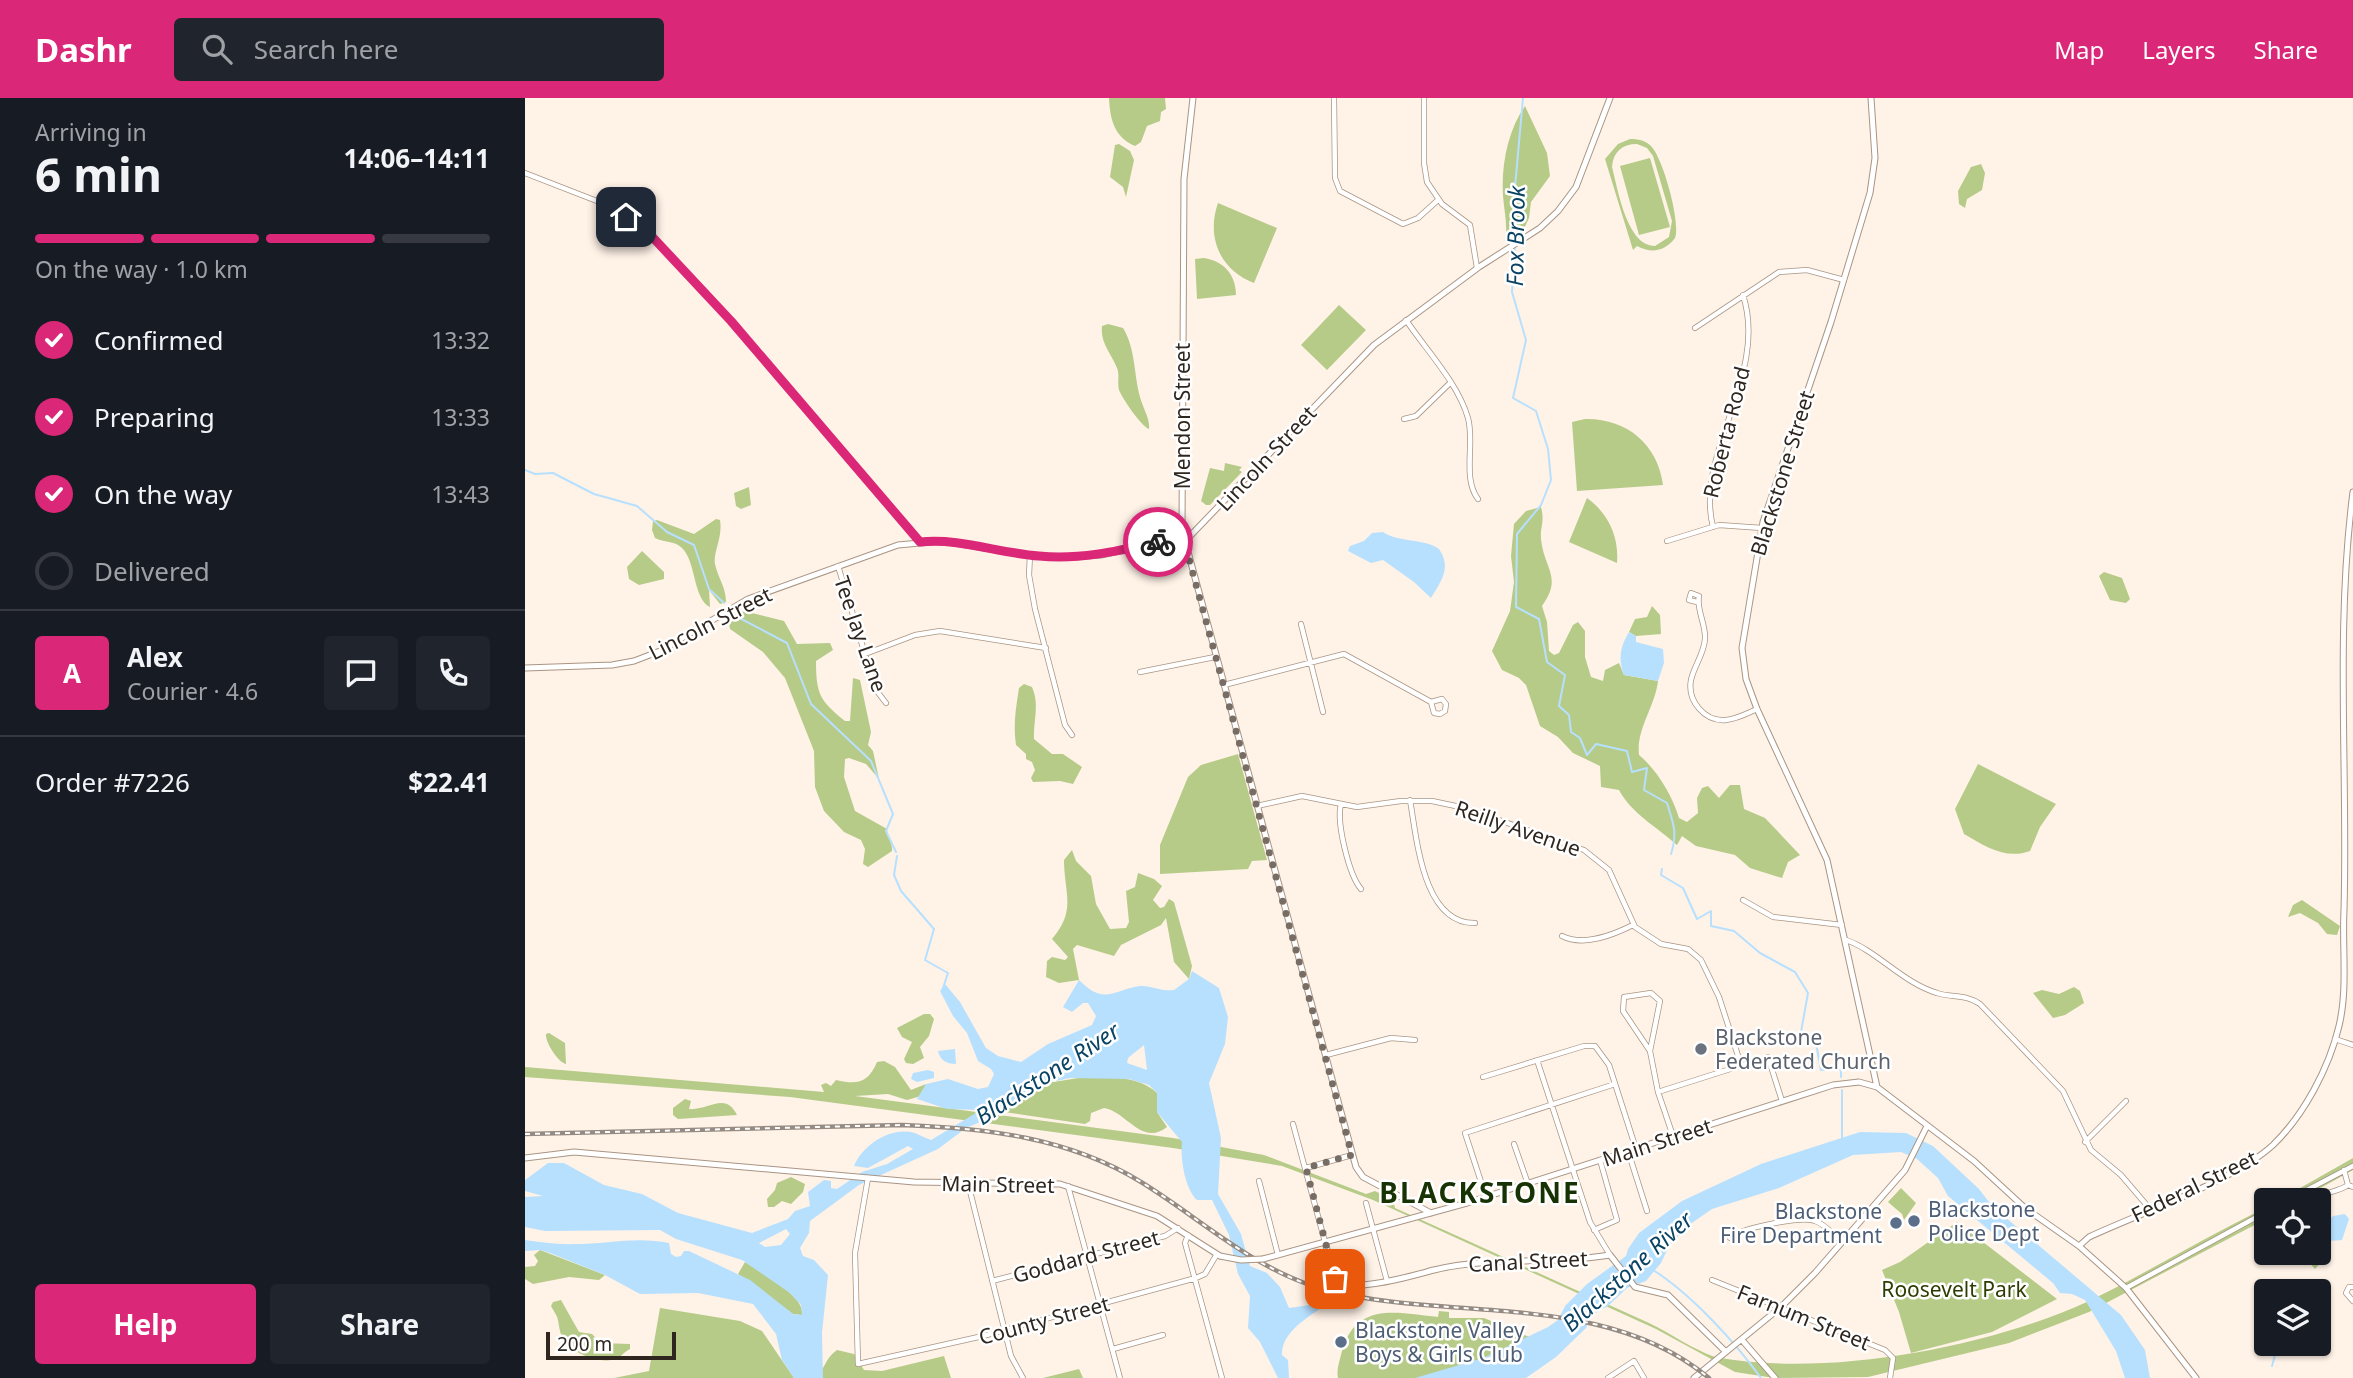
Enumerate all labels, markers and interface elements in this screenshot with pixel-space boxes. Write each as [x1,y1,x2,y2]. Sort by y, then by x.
search box [174,18,664,81]
text: Dashr [35,27,132,72]
icon: search [198,30,236,68]
text: Search here [254,31,398,67]
text: Map [2054,33,2104,66]
text: Layers [2142,33,2216,66]
text: Share [2254,33,2318,66]
text: Arriving in [35,116,147,148]
text: 14:06–14:11 [343,140,490,176]
text: 6 min [35,143,162,205]
water label: Fox Brook [1498,184,1532,287]
pin [596,187,656,247]
icon: home [607,198,645,236]
text: On the way · 1.0 km [35,253,248,285]
icon: check [35,321,73,359]
text: Confirmed [94,322,224,358]
text: 13:32 [431,324,490,356]
street label: Mendon Street [1168,342,1196,489]
street label: Roberta Road [1696,363,1756,501]
street label: Blackstone Street [1744,387,1821,559]
icon: check [35,398,73,436]
text: Preparing [94,399,215,435]
street label: Lincoln Street [1210,399,1322,517]
text: 13:33 [431,401,490,433]
icon: check [35,475,73,513]
text: On the way [94,476,232,512]
text: 13:43 [431,478,490,510]
courier [1123,507,1193,577]
icon: bike [1139,523,1177,561]
text: Delivered [94,553,210,589]
street label: Tee Jay Lane [828,572,894,696]
street label: Lincoln Street [644,580,777,666]
button: chat [324,636,398,710]
button: phone [416,636,490,710]
text: Alex [127,639,183,675]
text: A [63,655,81,691]
text: Courier · 4.6 [127,675,258,707]
text: Order #7226 [35,764,190,800]
text: $22.41 [408,764,490,800]
street label: Reilly Avenue [1451,793,1585,863]
water label: Blackstone River [969,1014,1126,1132]
place label: Blackstone Federated Church [1715,1023,1891,1075]
marker: Blackstone Federated Church [1693,1041,1709,1057]
street label: Main Street [1599,1111,1716,1173]
street label: Federal Street [2126,1143,2262,1229]
street label: Main Street [941,1169,1055,1199]
district label: BLACKSTONE [1379,1173,1581,1211]
map controls [2254,1188,2331,1356]
button: locate [2254,1188,2331,1265]
place label: Blackstone Police Dept [1928,1195,2040,1247]
place label: Blackstone Fire Department [1720,1197,1882,1249]
water label: Blackstone River [1554,1203,1700,1339]
marker: Blackstone Police Dept [1906,1213,1922,1229]
marker: Blackstone Fire Department [1888,1215,1904,1231]
street label: Goddard Street [1010,1223,1163,1289]
street label: Canal Street [1468,1244,1589,1278]
pin [1305,1249,1365,1309]
icon: bag [1316,1260,1354,1298]
park label: Roosevelt Park [1881,1275,2027,1303]
street label: Farnum Street [1733,1278,1875,1357]
button: layers [2254,1279,2331,1356]
button: Help [35,1284,256,1364]
button: Share [270,1284,490,1364]
street label: County Street [976,1289,1113,1351]
place label: Blackstone Valley Boys & Girls Club [1355,1316,1525,1368]
scale bar [546,1329,675,1361]
text: 200 m [557,1331,612,1357]
marker: Blackstone Valley Boys & Girls Club [1333,1334,1349,1350]

